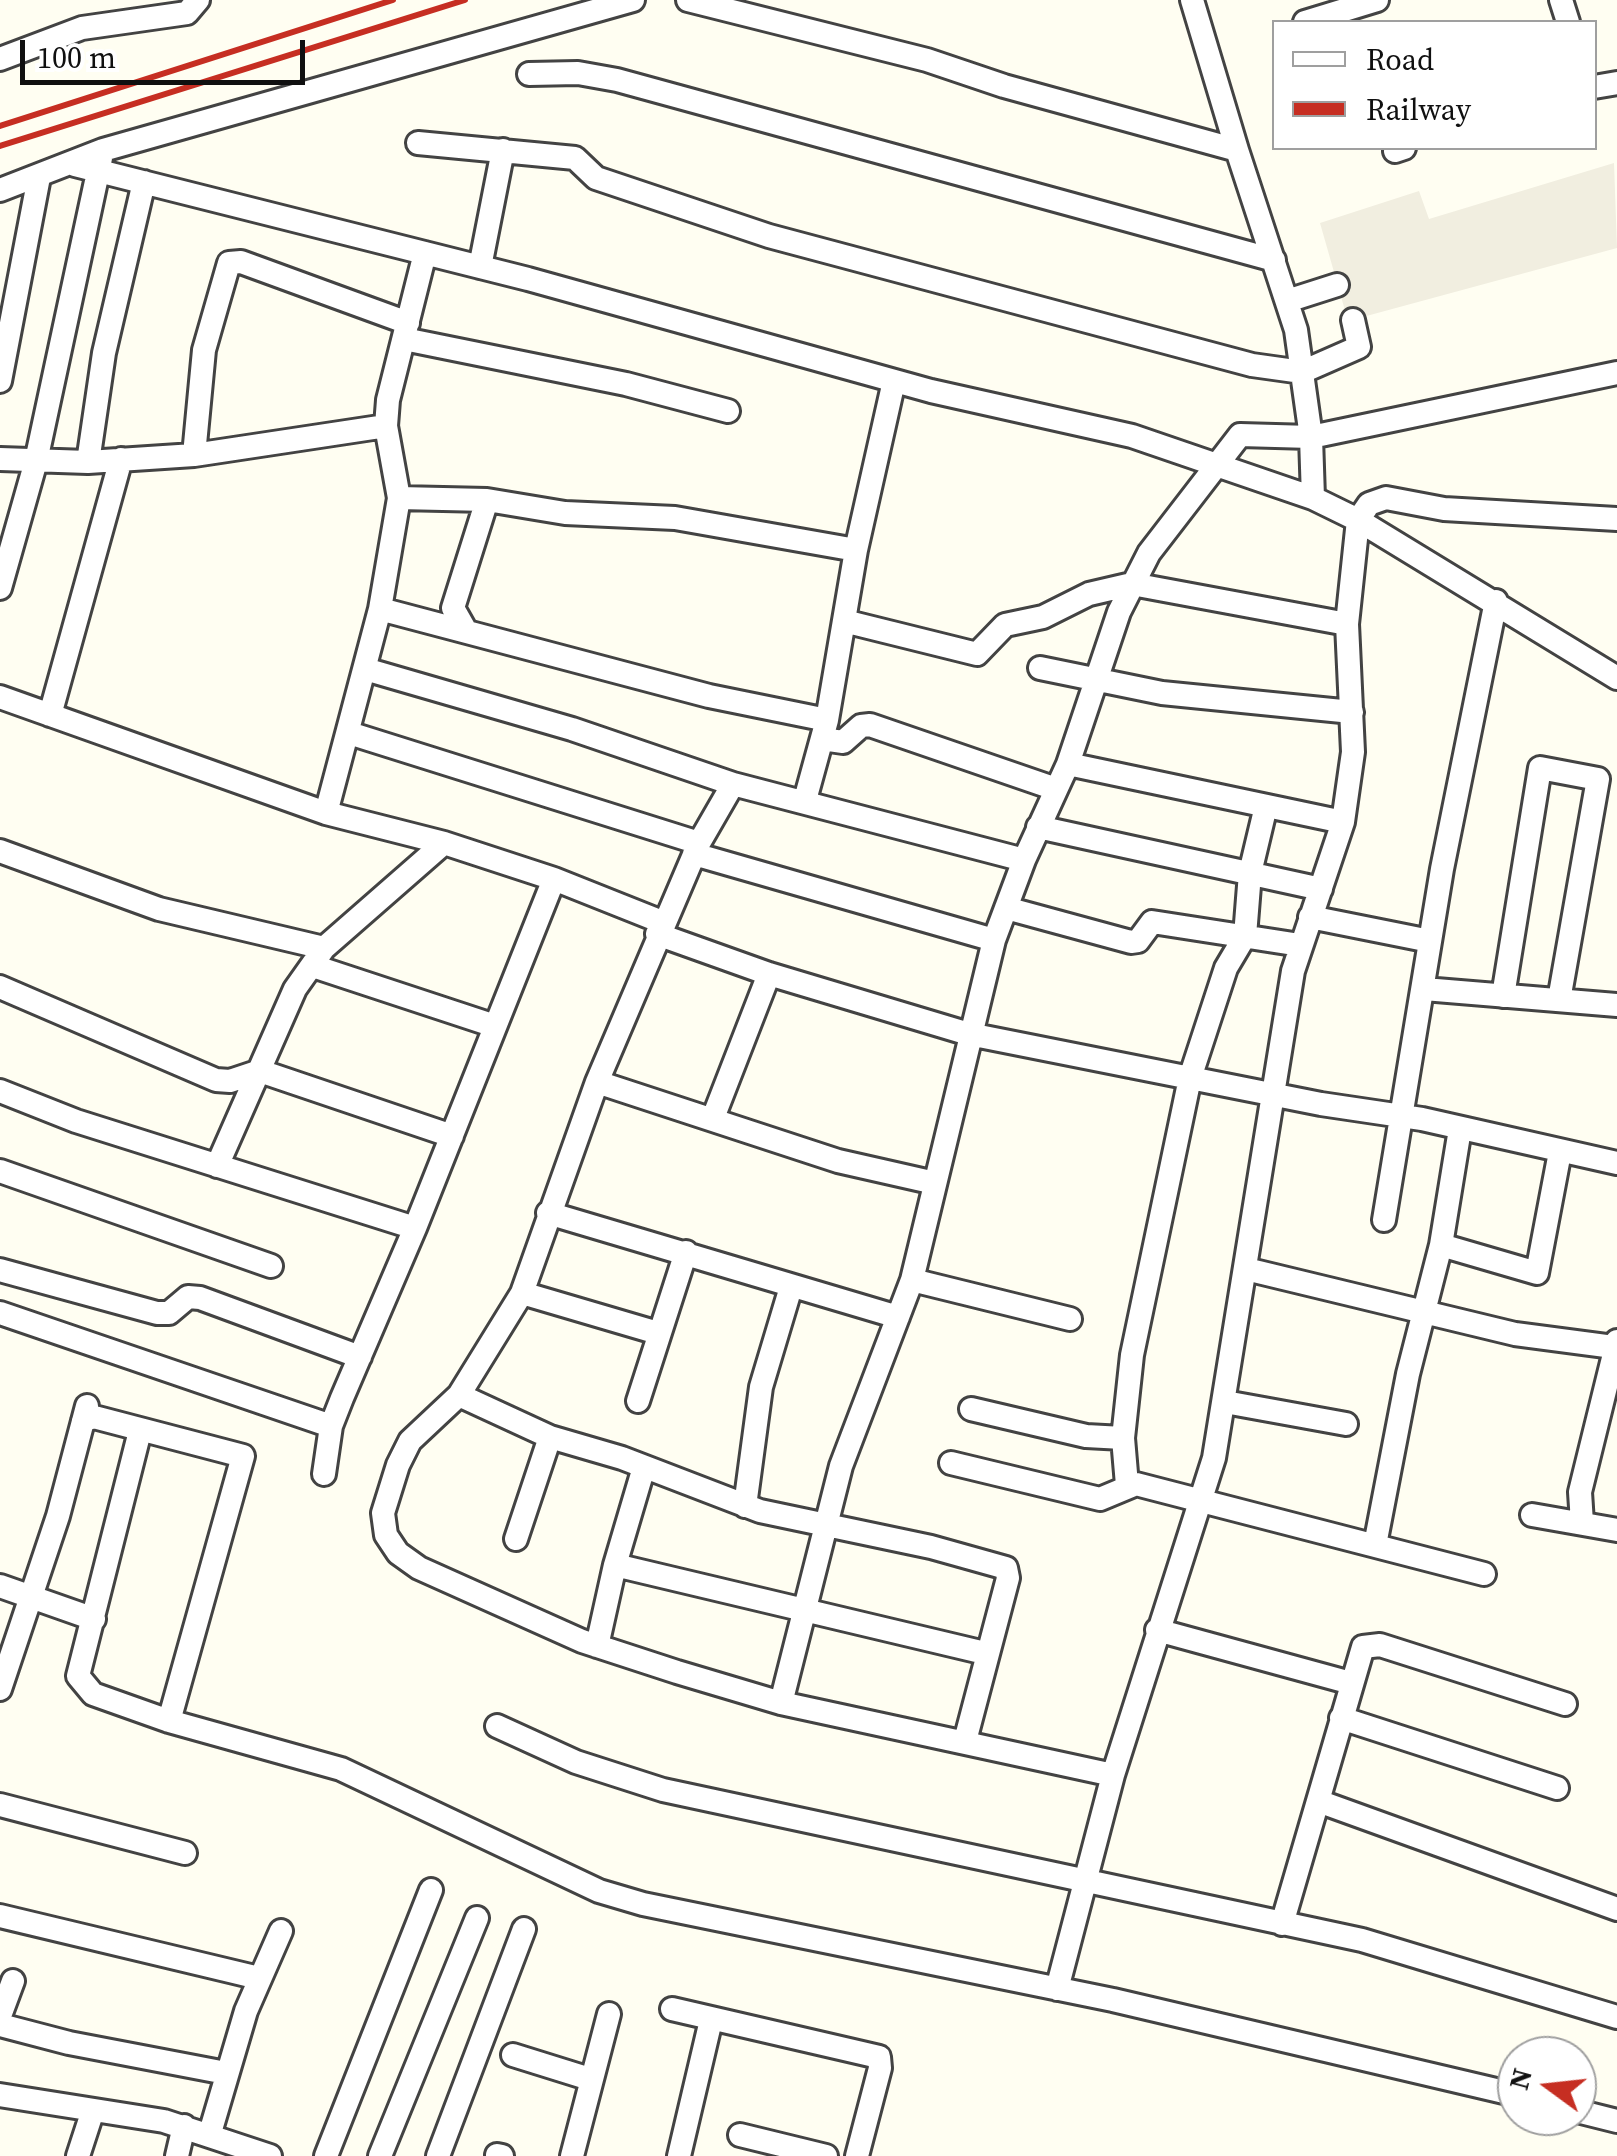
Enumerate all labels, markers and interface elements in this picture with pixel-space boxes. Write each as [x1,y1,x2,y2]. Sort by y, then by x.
scale bar [25,20,310,82]
legend [1272,20,1597,150]
text: 100 m [37,37,116,78]
text: Road [1366,39,1434,80]
text: Railway [1366,89,1471,130]
north arrow [1497,2036,1597,2136]
text: N [1499,2064,1541,2094]

